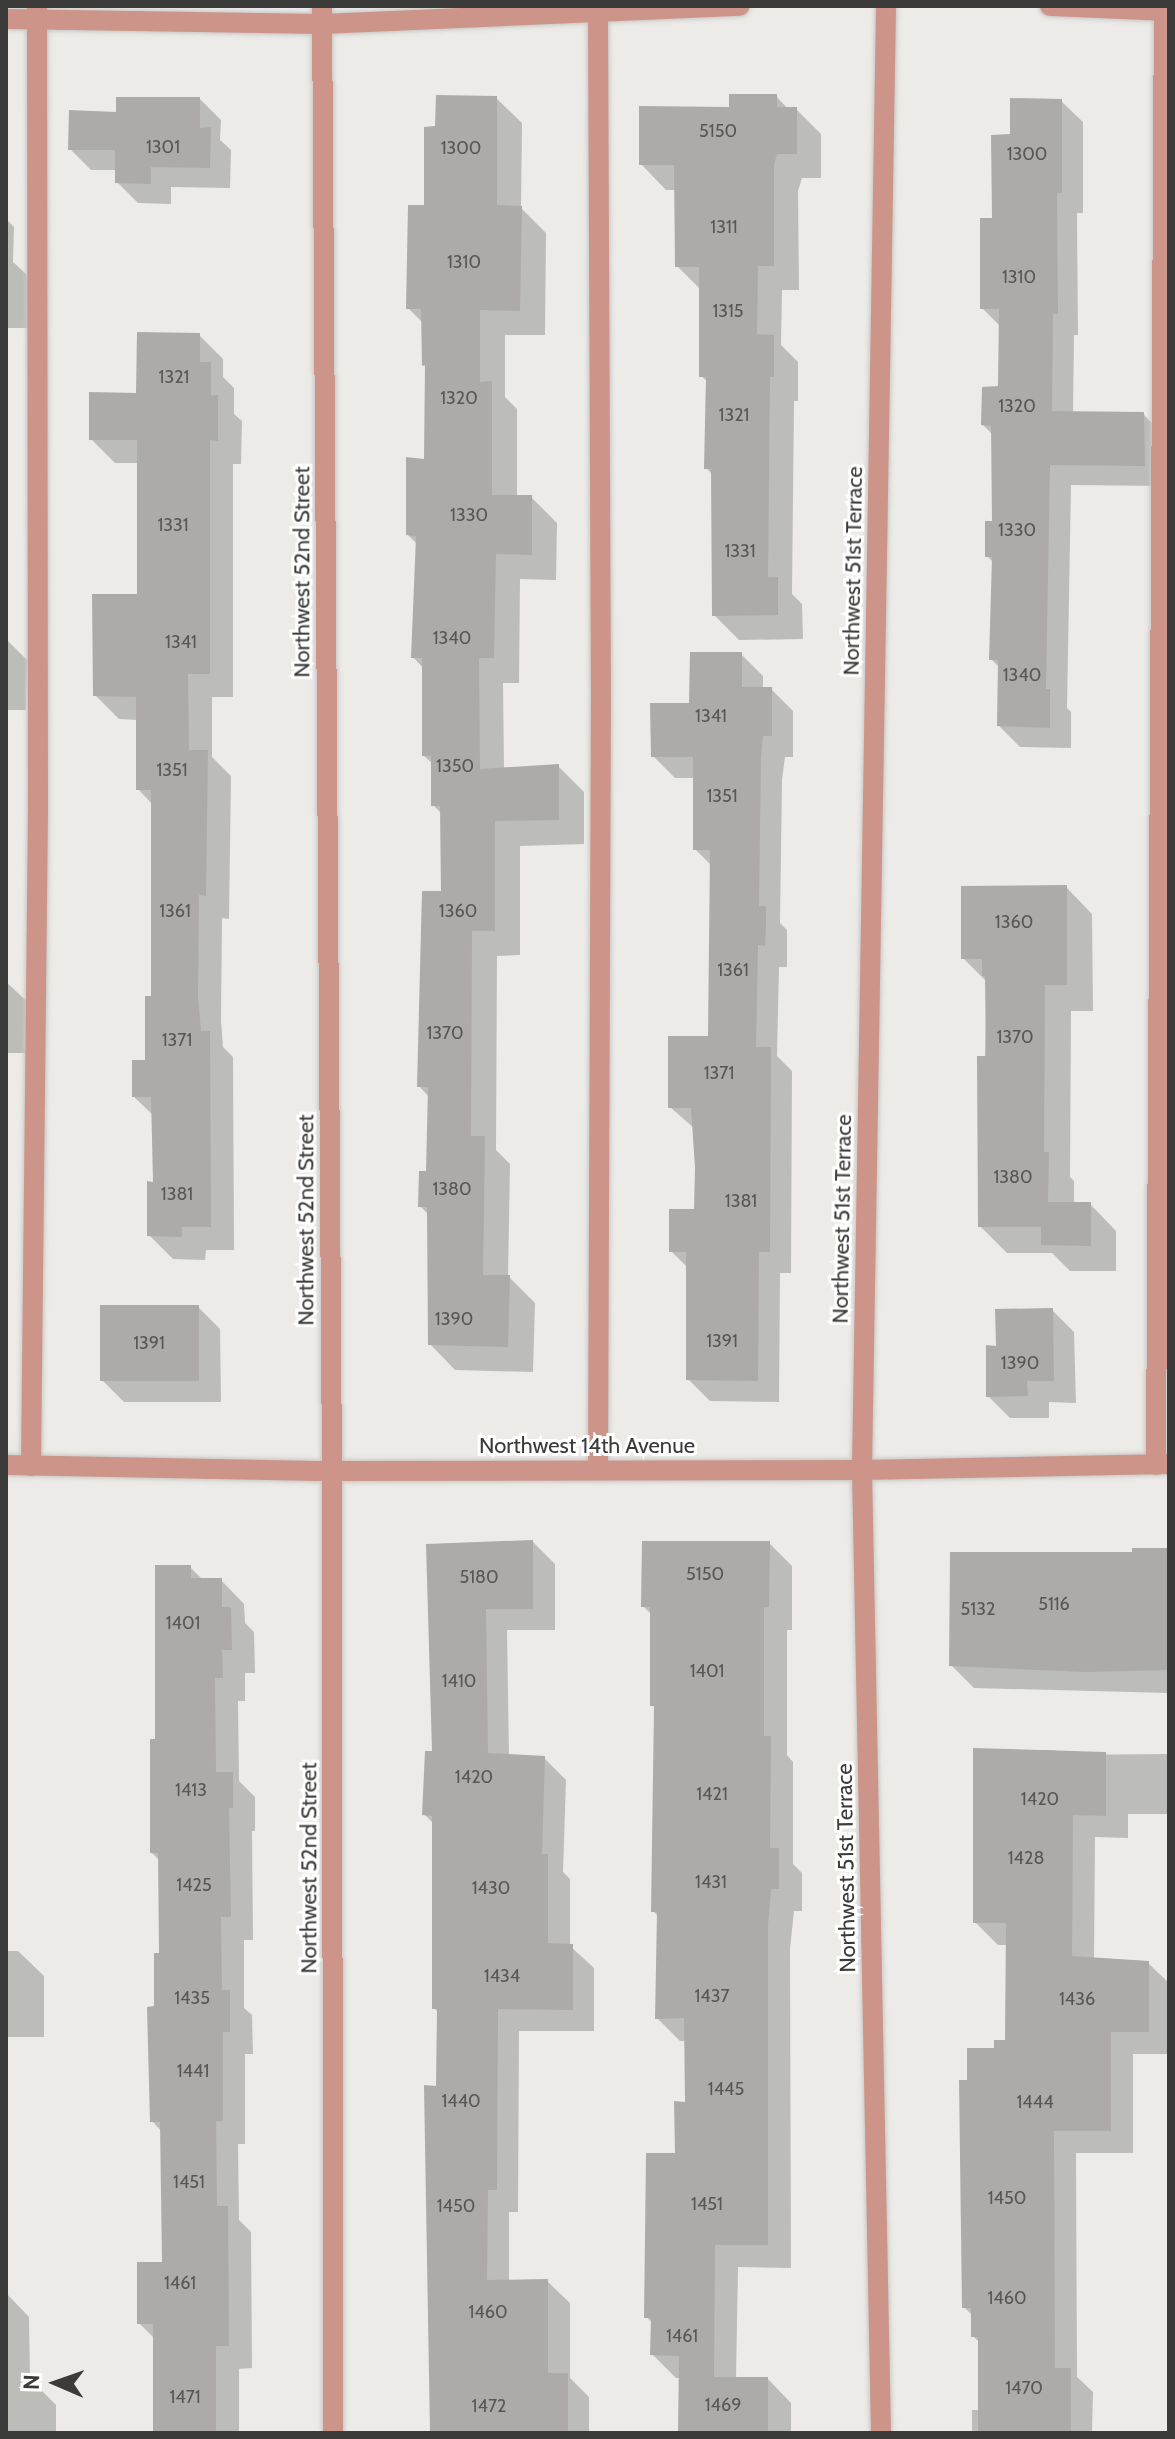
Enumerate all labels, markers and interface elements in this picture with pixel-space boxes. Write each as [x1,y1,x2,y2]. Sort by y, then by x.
house number: 5150 [699,120,737,142]
house number: 1301 [146,136,180,158]
house number: 1300 [441,137,481,159]
house number: 1300 [1007,143,1047,165]
house number: 1311 [710,216,738,238]
house number: 1310 [447,251,481,273]
house number: 1310 [1002,266,1036,288]
house number: 1315 [712,300,744,322]
house number: 1321 [159,366,189,388]
house number: 1320 [440,387,478,409]
house number: 1320 [998,395,1036,417]
house number: 1321 [719,404,749,426]
street label: Northwest 52nd Street [289,466,315,678]
street label: Northwest 51st Terrace [838,466,868,676]
house number: 1330 [450,504,488,526]
house number: 1331 [157,514,189,536]
house number: 1330 [998,519,1036,541]
house number: 1331 [724,540,756,562]
house number: 1340 [433,627,471,649]
house number: 1341 [165,631,197,653]
house number: 1340 [1003,664,1041,686]
house number: 1341 [695,705,727,727]
house number: 1350 [436,755,474,777]
house number: 1351 [156,759,188,781]
house number: 1351 [706,785,738,807]
house number: 1361 [159,900,191,922]
house number: 1360 [439,900,477,922]
house number: 1360 [995,911,1033,933]
house number: 1361 [717,959,749,981]
house number: 1370 [426,1022,464,1044]
house number: 1370 [996,1026,1034,1048]
house number: 1371 [162,1029,192,1051]
house number: 1371 [704,1062,734,1084]
street label: Northwest 52nd Street [293,1114,319,1326]
street label: Northwest 51st Terrace [827,1114,857,1324]
house number: 1380 [993,1166,1033,1188]
house number: 1380 [432,1178,472,1200]
house number: 1381 [161,1183,193,1205]
house number: 1381 [725,1190,757,1212]
house number: 1390 [435,1308,473,1330]
house number: 1391 [706,1330,738,1352]
house number: 1391 [133,1332,165,1354]
house number: 1390 [1001,1352,1039,1374]
street label: Northwest 14th Avenue [479,1433,695,1459]
house number: 5150 [686,1563,724,1585]
house number: 5180 [459,1566,499,1588]
house number: 5116 [1038,1593,1070,1615]
house number: 5132 [961,1598,995,1620]
house number: 1401 [166,1612,200,1634]
house number: 1401 [690,1660,724,1682]
house number: 1410 [442,1670,476,1692]
street label: Northwest 52nd Street [296,1762,322,1974]
street label: Northwest 51st Terrace [831,1763,861,1973]
house number: 1420 [455,1766,493,1788]
house number: 1413 [175,1779,207,1801]
house number: 1421 [696,1783,728,1805]
house number: 1420 [1021,1788,1059,1810]
house number: 1428 [1008,1847,1044,1869]
house number: 1431 [695,1871,727,1893]
house number: 1425 [176,1874,212,1896]
house number: 1430 [472,1877,510,1899]
house number: 1434 [484,1965,520,1987]
house number: 1437 [694,1985,730,2007]
house number: 1435 [174,1987,210,2009]
house number: 1436 [1059,1988,1095,2010]
house number: 1441 [177,2060,209,2082]
house number: 1445 [708,2078,744,2100]
house number: 1440 [441,2090,481,2112]
house number: 1444 [1016,2091,1054,2113]
house number: 1451 [173,2171,205,2193]
house number: 1450 [988,2187,1026,2209]
house number: 1451 [691,2193,723,2215]
house number: 1450 [437,2195,475,2217]
house number: 1461 [164,2272,196,2294]
house number: 1460 [987,2287,1027,2309]
house number: 1460 [468,2301,508,2323]
house number: 1461 [666,2325,698,2347]
north arrow [16,2343,96,2423]
text: N [18,2374,45,2390]
house number: 1470 [1005,2377,1043,2399]
house number: 1471 [169,2386,201,2408]
house number: 1469 [705,2394,741,2416]
house number: 1472 [472,2395,506,2417]

